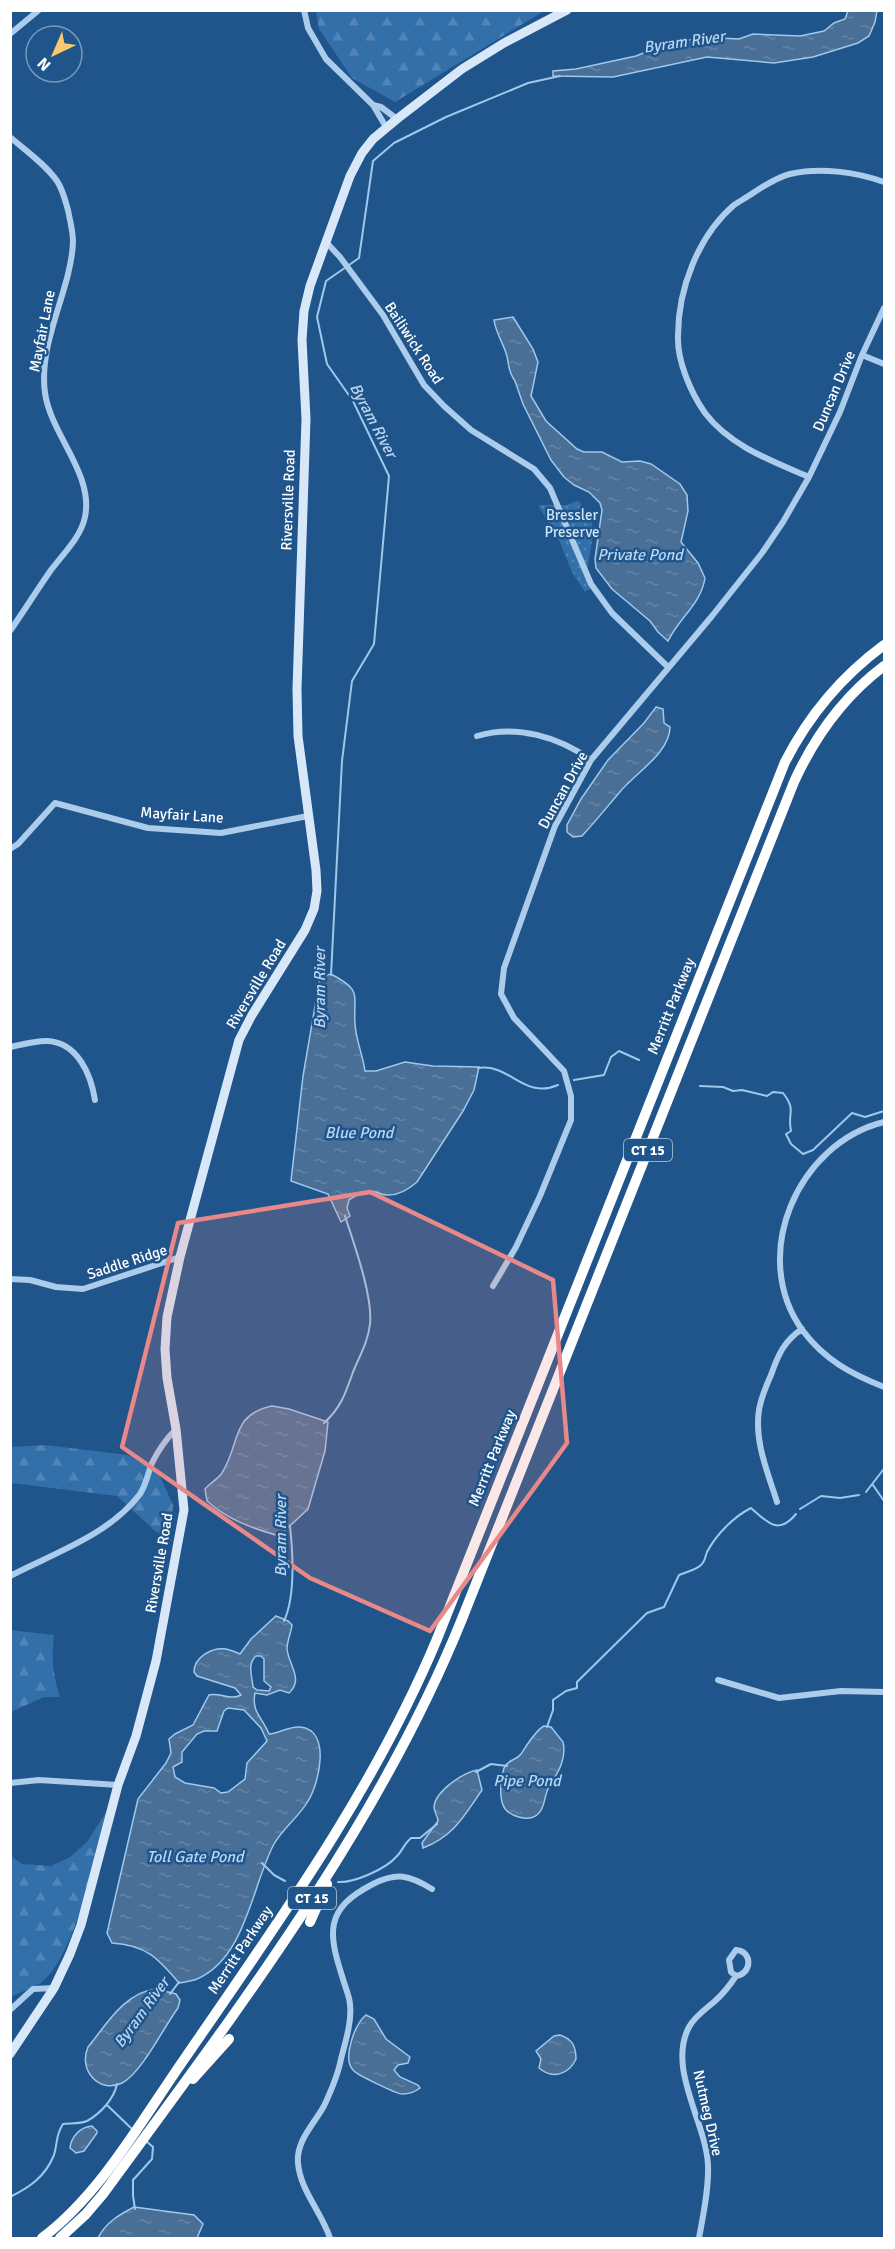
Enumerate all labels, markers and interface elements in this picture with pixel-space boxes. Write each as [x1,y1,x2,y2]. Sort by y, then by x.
north arrow [24,24,84,84]
water label: Byram River [642,26,728,58]
text: N [33,53,55,75]
street label: Mayfair Lane [25,288,59,374]
street label: Bailiwick Road [381,299,447,387]
street label: Duncan Drive [809,348,859,434]
water label: Byram River [345,380,402,463]
street label: Riversville Road [277,449,299,551]
park label: Bressler Preserve [544,506,600,541]
water label: Private Pond [597,545,685,565]
street label: Duncan Drive [534,748,592,832]
street label: Mayfair Lane [140,803,224,827]
street label: Riversville Road [222,936,290,1032]
water label: Byram River [310,945,330,1029]
street label: Merritt Parkway [643,955,699,1057]
water label: Blue Pond [325,1123,396,1143]
road number: CT 15 [624,1139,672,1161]
street label: Saddle Ridge [85,1241,169,1283]
street label: Merritt Parkway [464,1407,520,1509]
water label: Byram River [271,1493,291,1577]
street label: Riversville Road [141,1512,177,1614]
water label: Pipe Pond [493,1771,563,1791]
water label: Toll Gate Pond [147,1847,246,1867]
road number: CT 15 [288,1887,336,1909]
street label: Merritt Parkway [204,1902,276,1998]
water label: Byram River [110,1972,175,2052]
street label: Nutmeg Drive [689,2068,727,2158]

